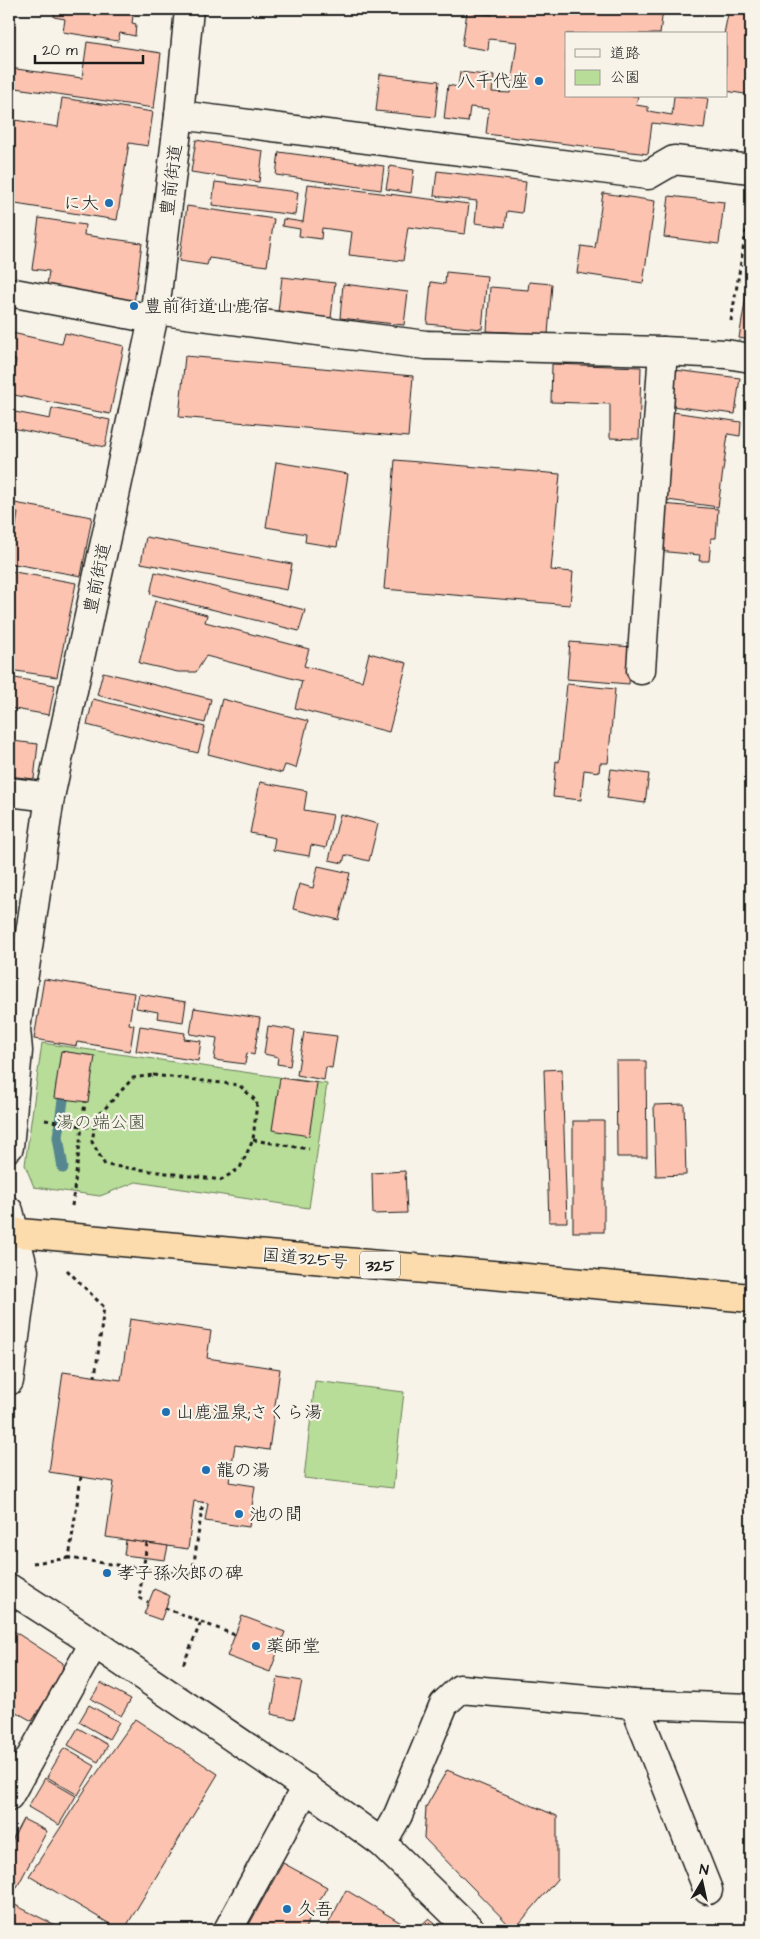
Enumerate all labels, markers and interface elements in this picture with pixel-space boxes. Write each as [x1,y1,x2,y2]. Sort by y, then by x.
scale bar [35,32,142,64]
legend [565,32,728,98]
text: 20 m [42,40,78,61]
text: 道路 [610,43,640,64]
text: 公園 [610,67,640,88]
place label: 八千代座 [457,69,529,94]
marker: 八千代座 [533,75,545,87]
street label: 豊前街道 [155,143,188,217]
place label: に大 [63,191,99,216]
marker: に大 [103,197,115,209]
place label: 豊前街道山鹿宿 [144,294,270,319]
marker: 豊前街道山鹿宿 [128,300,140,312]
street label: 豊前街道 [78,540,117,616]
park label: 湯の端公園 [56,1110,146,1135]
street label: 国道325号 [261,1242,349,1275]
road number: 325 [360,1252,400,1278]
place label: 山鹿温泉;さくら湯 [176,1400,322,1425]
marker: 山鹿温泉;さくら湯 [160,1406,172,1418]
place label: 龍の湯 [216,1458,270,1483]
marker: 龍の湯 [200,1464,212,1476]
place label: 池の間 [249,1502,303,1527]
marker: 池の間 [233,1508,245,1520]
place label: 孝子孫次郎の碑 [117,1561,243,1586]
marker: 孝子孫次郎の碑 [101,1567,113,1579]
place label: 薬師堂 [266,1634,320,1659]
marker: 薬師堂 [250,1640,262,1652]
north arrow [678,1856,728,1906]
text: N [698,1860,710,1881]
place label: 久吾 [297,1897,333,1922]
marker: 久吾 [281,1903,293,1915]

